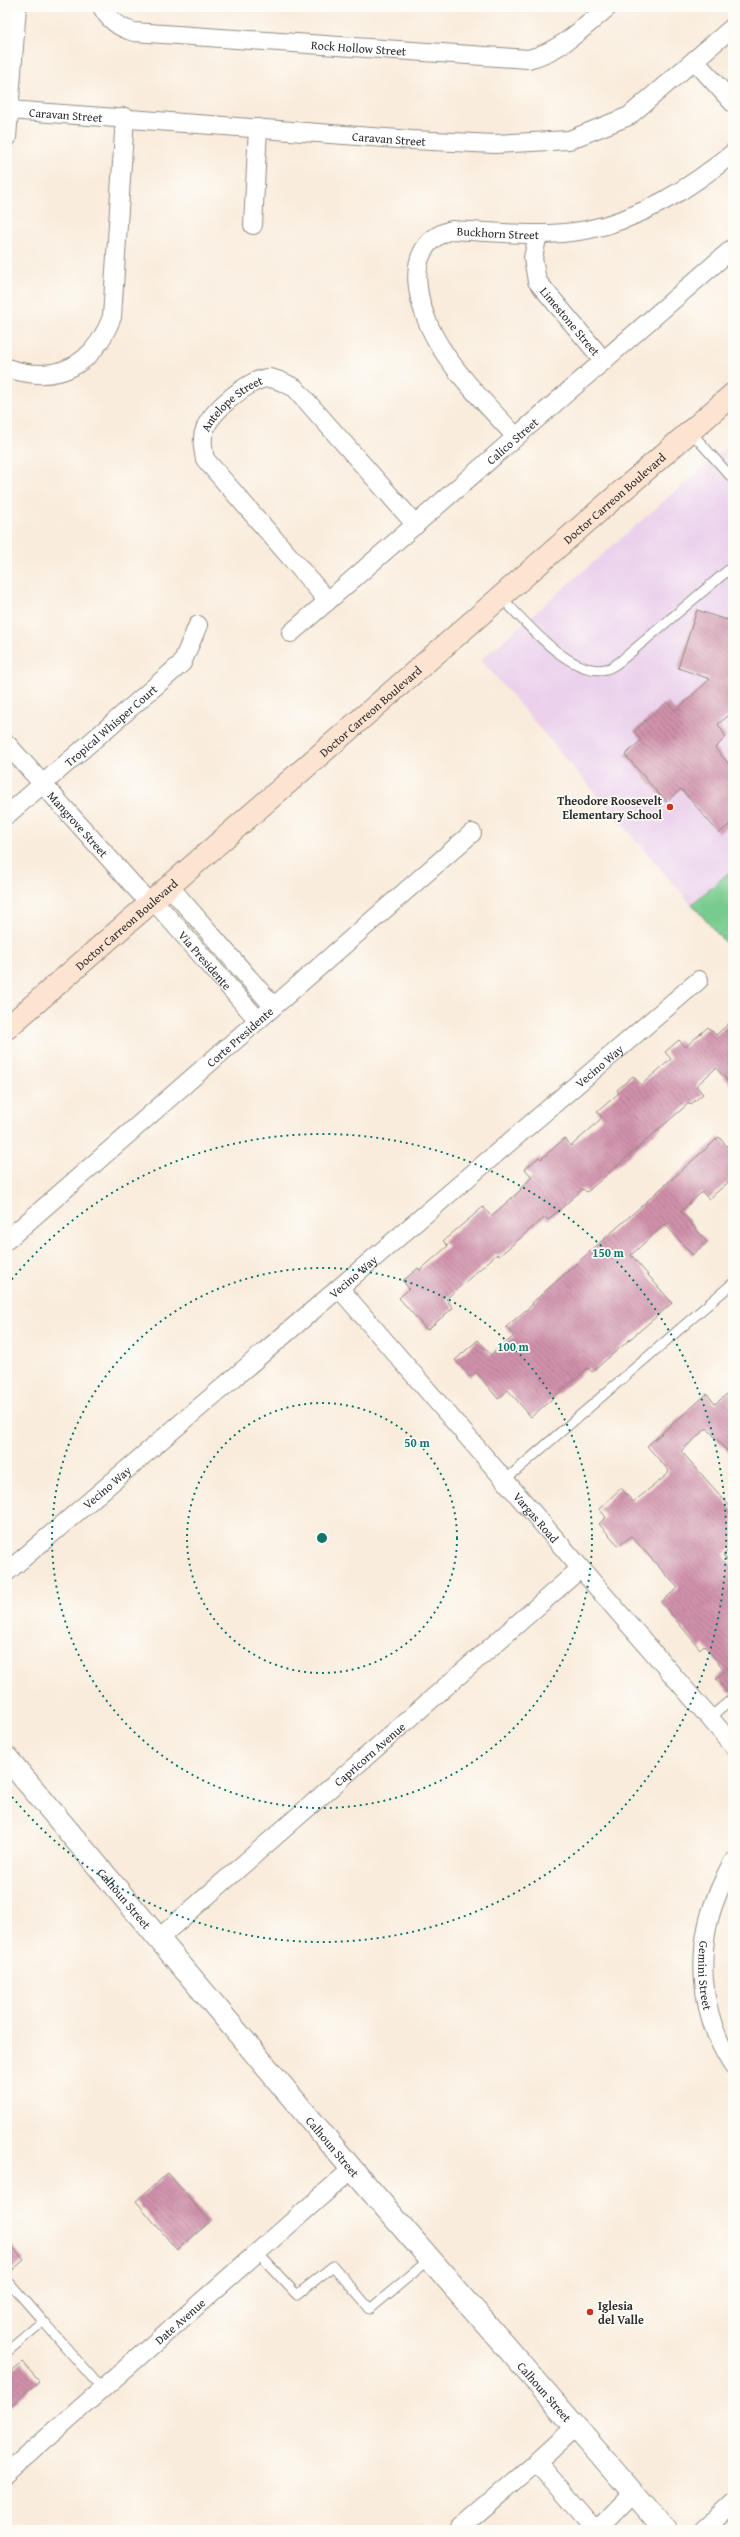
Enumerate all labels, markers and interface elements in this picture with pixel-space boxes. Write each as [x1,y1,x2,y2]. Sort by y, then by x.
street label: Rock Hollow Street [310,36,407,59]
street label: Caravan Street [28,103,104,126]
street label: Caravan Street [352,127,427,149]
street label: Buckhorn Street [456,222,540,243]
street label: Limestone Street [537,283,605,360]
street label: Antelope Street [196,371,265,434]
street label: Calico Street [482,413,542,468]
street label: Doctor Carreon Boulevard [559,448,669,547]
street label: Doctor Carreon Boulevard [315,661,425,760]
street label: Tropical Whisper Court [60,680,161,770]
street label: Mangrove Street [44,787,113,861]
place label: Theodore Roosevelt Elementary School [557,792,662,823]
marker: Theodore Roosevelt Elementary School [665,802,675,812]
street label: Doctor Carreon Boulevard [71,874,181,974]
street label: Via Presidente [175,927,236,993]
street label: Corte Presidente [202,1002,277,1070]
street label: Vecino Way [571,1040,627,1091]
text: 150 m [592,1244,625,1261]
street label: Vecino Way [325,1251,380,1302]
text: 100 m [497,1338,530,1355]
text: 50 m [404,1434,430,1451]
street label: Vecino Way [79,1461,134,1512]
street label: Vargas Road [510,1488,564,1546]
centre of rings [315,1531,329,1545]
street label: Capricorn Avenue [330,1718,409,1790]
street label: Calhoun Street [94,1864,156,1933]
street label: Gemini Street [695,1940,717,2012]
street label: Calhoun Street [302,2112,364,2181]
street label: Date Avenue [151,2294,209,2348]
place label: Iglesia del Valle [598,2297,644,2328]
marker: Iglesia del Valle [585,2307,595,2317]
street label: Calhoun Street [514,2358,576,2426]

